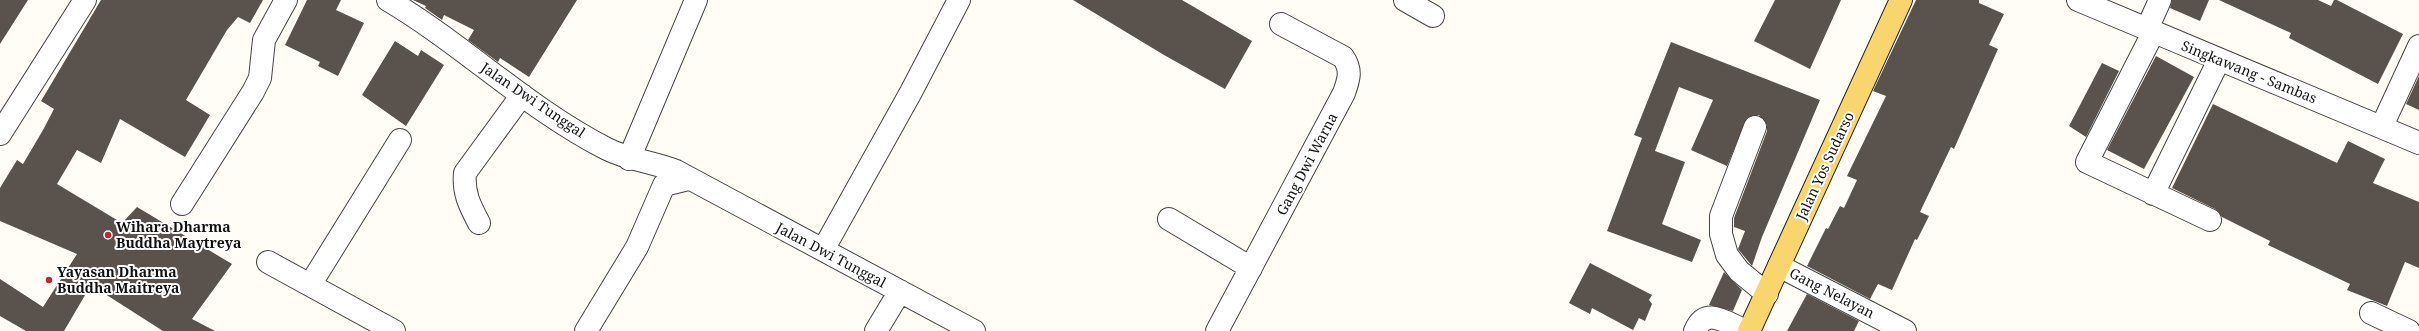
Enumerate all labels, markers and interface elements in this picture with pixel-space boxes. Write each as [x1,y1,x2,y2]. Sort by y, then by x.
street label: Singkawang - Sambas [2179,36,2320,107]
street label: Jalan Dwi Tunggal [477,57,590,142]
street label: Gang Dwi Warna [1272,109,1342,218]
street label: Jalan Yos Sudarso [1791,109,1858,224]
place label: Wihara Dharma Buddha Maytreya [116,217,241,252]
street label: Jalan Dwi Tunggal [772,217,890,292]
marker: Wihara Dharma Buddha Maytreya [103,230,113,240]
place label: Yayasan Dharma Buddha Maitreya [57,262,179,297]
street label: Gang Nelayan [1786,263,1878,322]
marker: Yayasan Dharma Buddha Maitreya [44,275,54,285]

